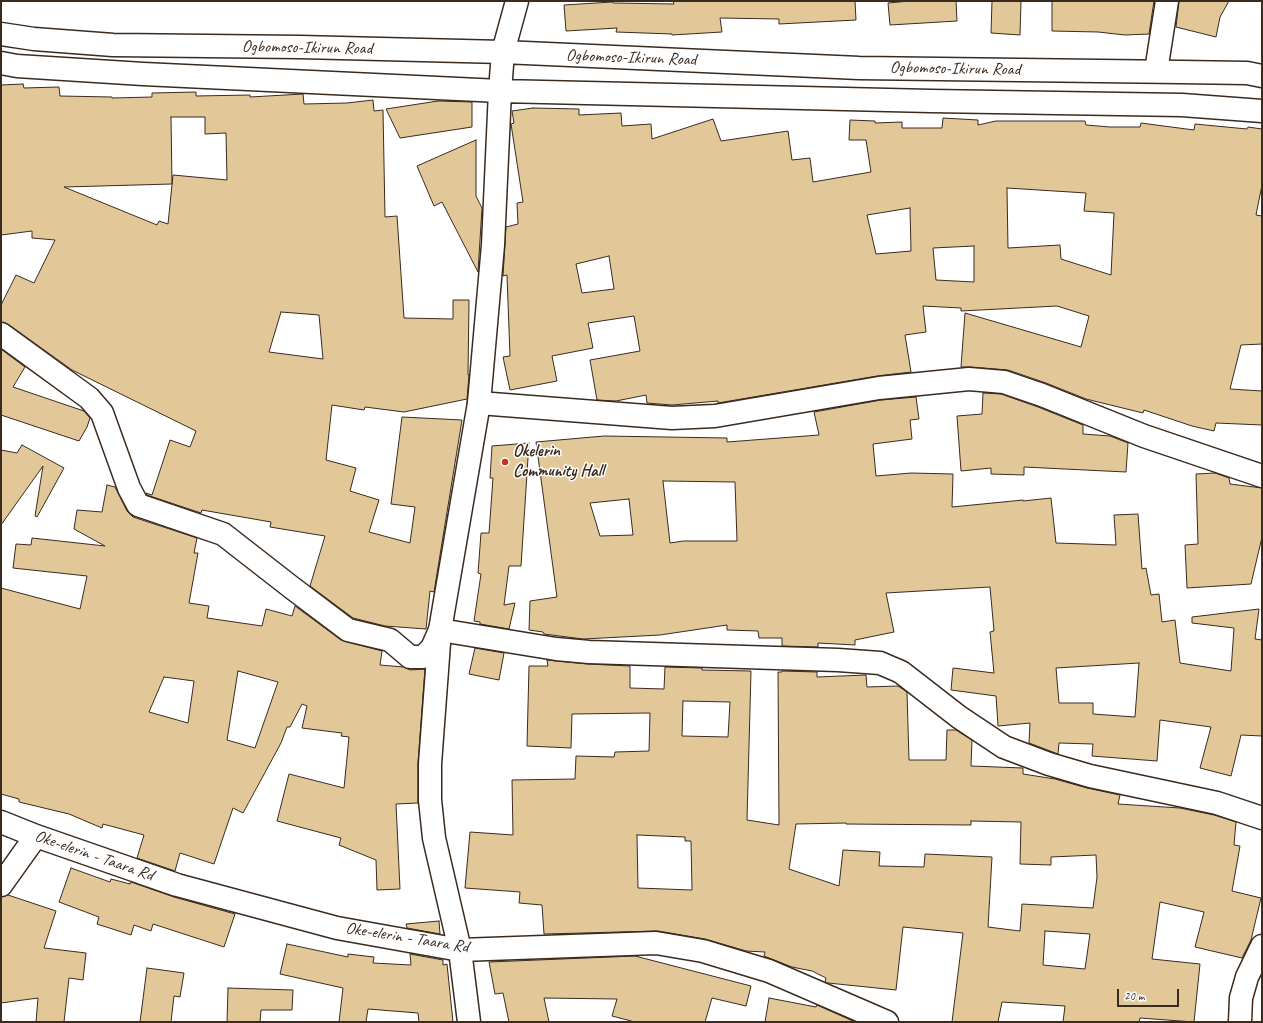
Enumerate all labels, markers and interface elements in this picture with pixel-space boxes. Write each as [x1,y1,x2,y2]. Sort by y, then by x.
street label: Ogbomoso-Ikirun Road [242,37,372,59]
street label: Ogbomoso-Ikirun Road [565,46,697,70]
street label: Ogbomoso-Ikirun Road [890,58,1020,80]
place label: Okelerin Community Hall [513,442,604,482]
marker: Okelerin Community Hall [500,457,510,467]
street label: Oke-elerin - Taara Rd [32,826,156,886]
street label: Oke-elerin - Taara Rd [344,918,470,958]
scale bar [1119,981,1181,1007]
text: 20 m [1124,988,1144,1004]

